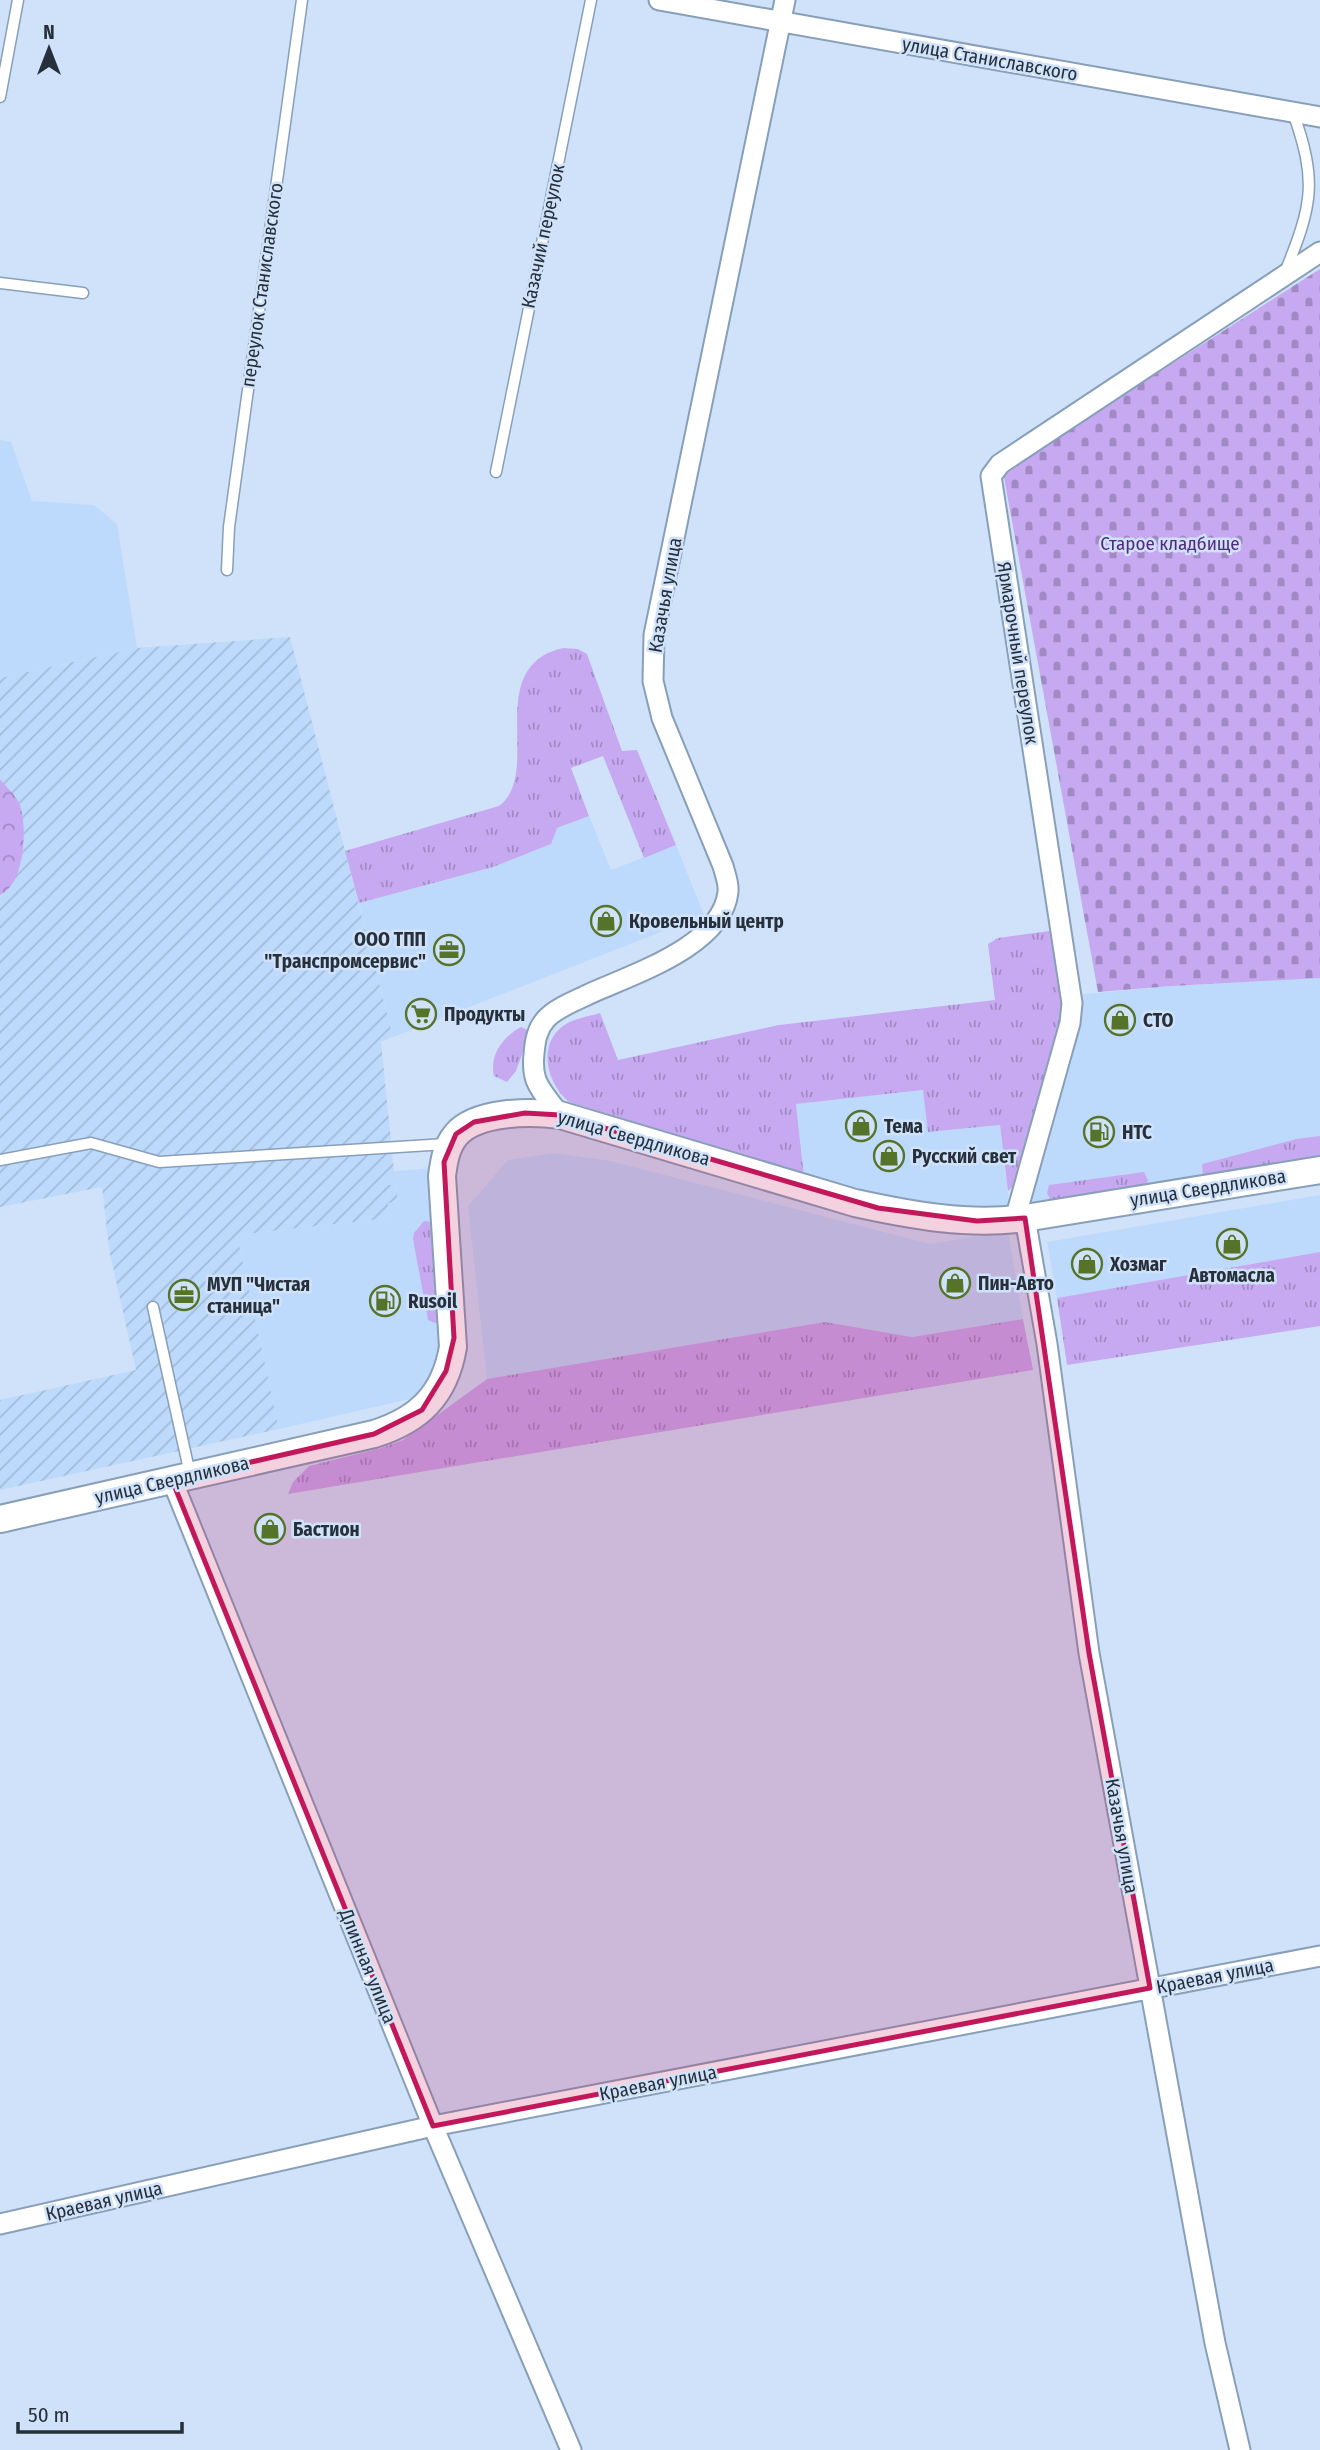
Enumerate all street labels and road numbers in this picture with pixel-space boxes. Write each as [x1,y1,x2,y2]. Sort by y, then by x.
street label: улица Станиславского [900,32,1080,86]
street label: Казачий переулок [516,162,570,310]
street label: переулок Станиславского [236,181,288,389]
street label: Казачья улица [644,536,686,654]
street label: Ярмарочный переулок [992,560,1044,746]
street label: улица Свердликова [555,1105,713,1171]
street label: улица Свердликова [1129,1164,1287,1212]
street label: улица Свердликова [93,1451,251,1509]
street label: Казачья улица [1101,1777,1143,1895]
street label: Длинная улица [334,1904,401,2027]
street label: Краевая улица [1154,1953,1276,1999]
street label: Краевая улица [597,2060,719,2106]
street label: Краевая улица [43,2176,165,2226]

